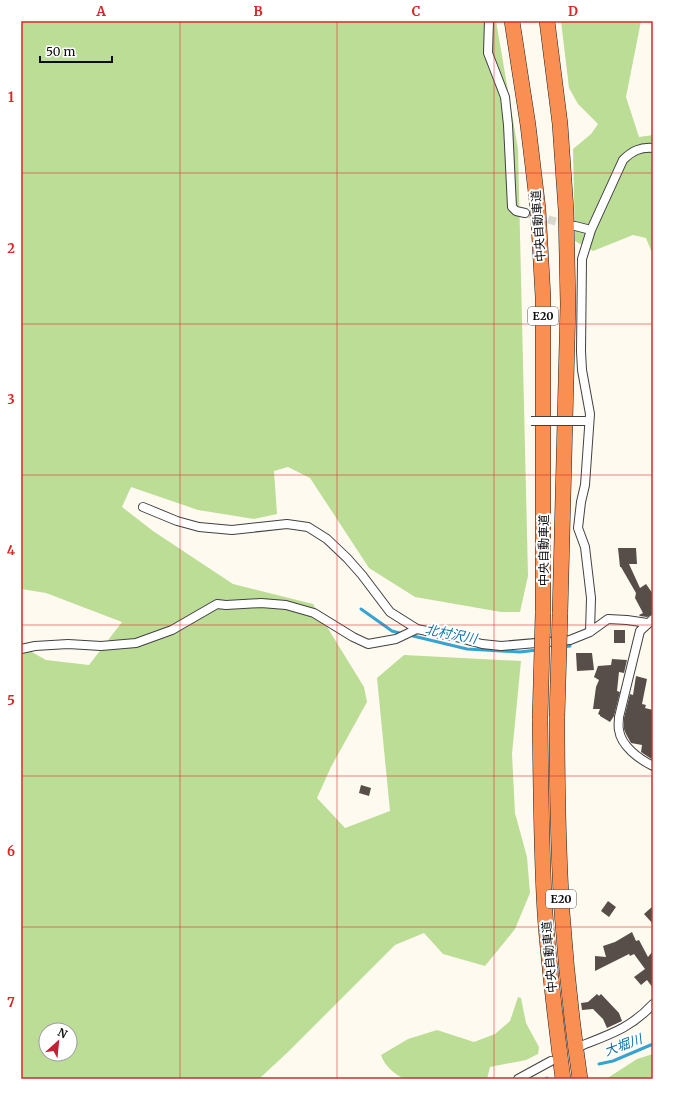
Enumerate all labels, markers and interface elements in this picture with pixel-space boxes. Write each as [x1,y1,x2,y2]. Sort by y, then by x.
text: A [95,3,106,20]
text: B [253,3,263,20]
text: C [412,3,421,20]
text: D [568,3,578,20]
scale bar [40,38,112,64]
text: 50 m [46,44,75,59]
text: 1 [8,89,14,106]
street label: 中央自動車道 [528,190,548,262]
text: 2 [7,240,15,257]
road number: E20 [528,307,558,325]
text: 3 [7,391,15,408]
street label: 中央自動車道 [536,514,551,586]
text: 4 [7,542,16,559]
water label: 北村沢川 [424,621,480,648]
text: 5 [7,692,15,709]
text: 6 [7,843,15,860]
road number: E20 [546,890,576,908]
street label: 中央自動車道 [538,920,560,994]
text: 7 [7,994,15,1011]
north arrow [38,1022,78,1062]
text: N [55,1025,70,1041]
water label: 大堀川 [602,1030,646,1060]

